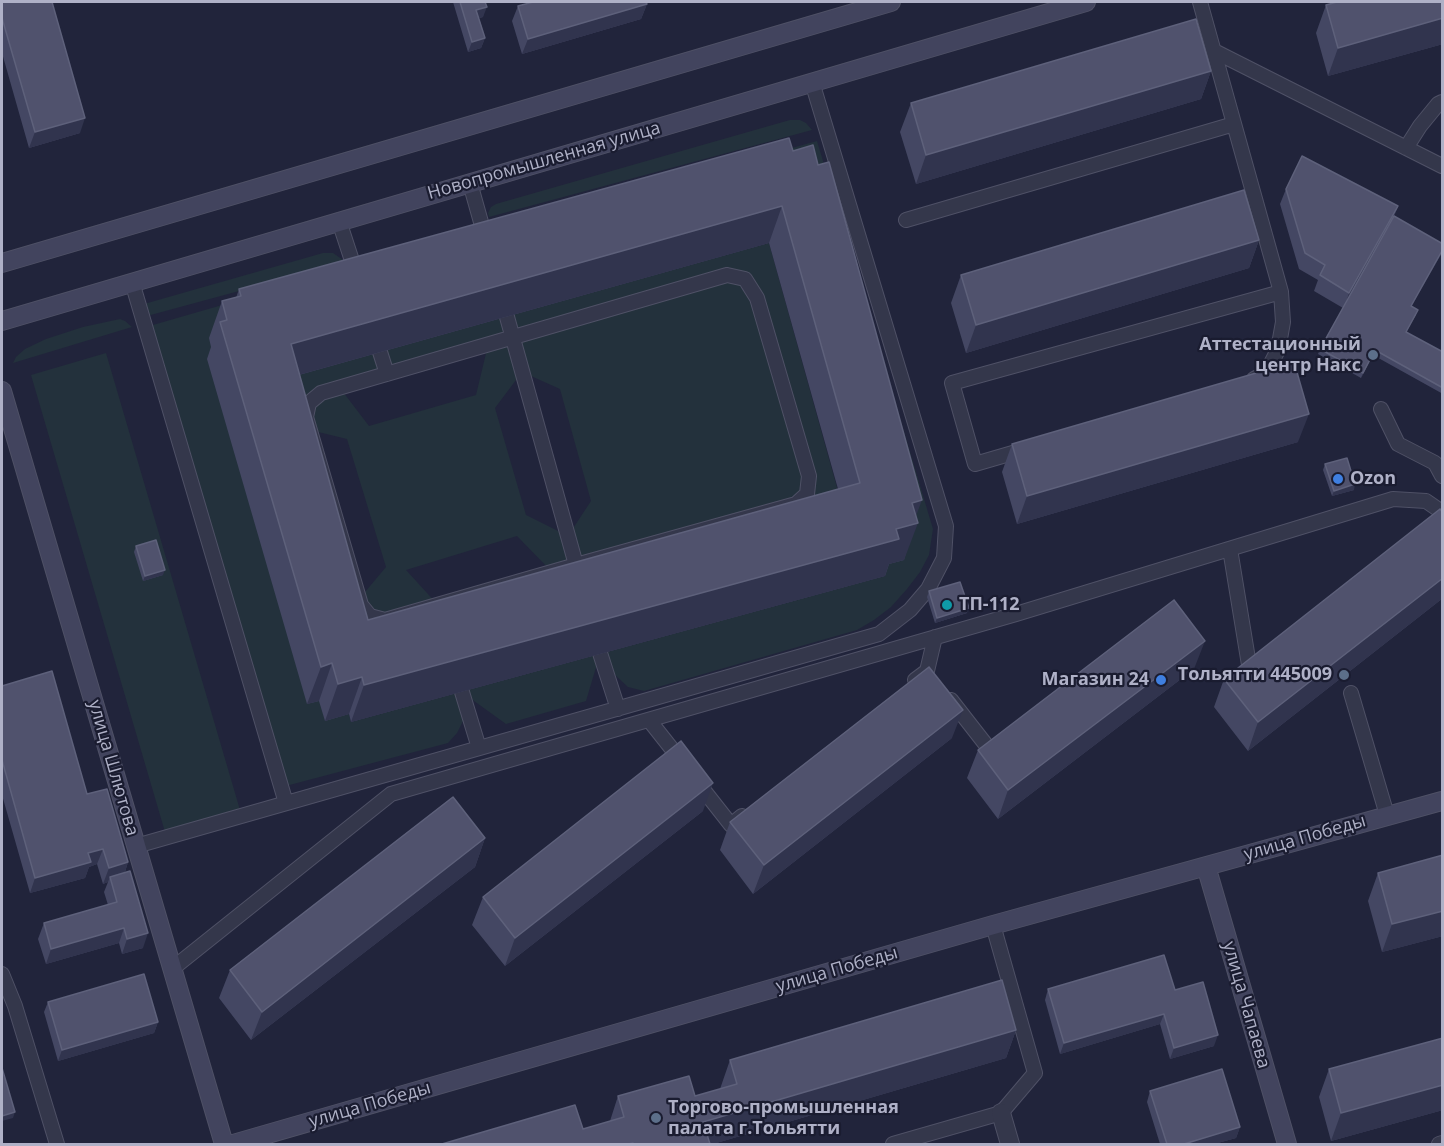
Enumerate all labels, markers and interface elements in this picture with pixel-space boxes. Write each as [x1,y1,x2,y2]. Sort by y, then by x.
street label: Новопромышленная улица [425,117,663,205]
place label: Аттестационный центр Накс [1199,334,1361,376]
marker: Аттестационный центр Накс [1366,348,1380,362]
place label: Ozon [1350,468,1396,490]
marker: Ozon [1331,472,1345,486]
place label: ТП-112 [959,594,1020,616]
marker: ТП-112 [940,598,954,612]
place label: Тольятти 445009 [1178,664,1332,686]
marker: Тольятти 445009 [1337,668,1351,682]
place label: Магазин 24 [1042,669,1149,691]
marker: Магазин 24 [1154,673,1168,687]
street label: улица Шлютова [83,698,143,838]
street label: улица Победы [1242,810,1368,866]
street label: улица Чапаева [1218,939,1274,1071]
street label: улица Победы [774,942,900,998]
street label: улица Победы [307,1077,433,1133]
place label: Торгово-промышленная палата г.Тольятти [668,1097,899,1140]
marker: Торгово-промышленная палата г.Тольятти [649,1111,663,1125]

